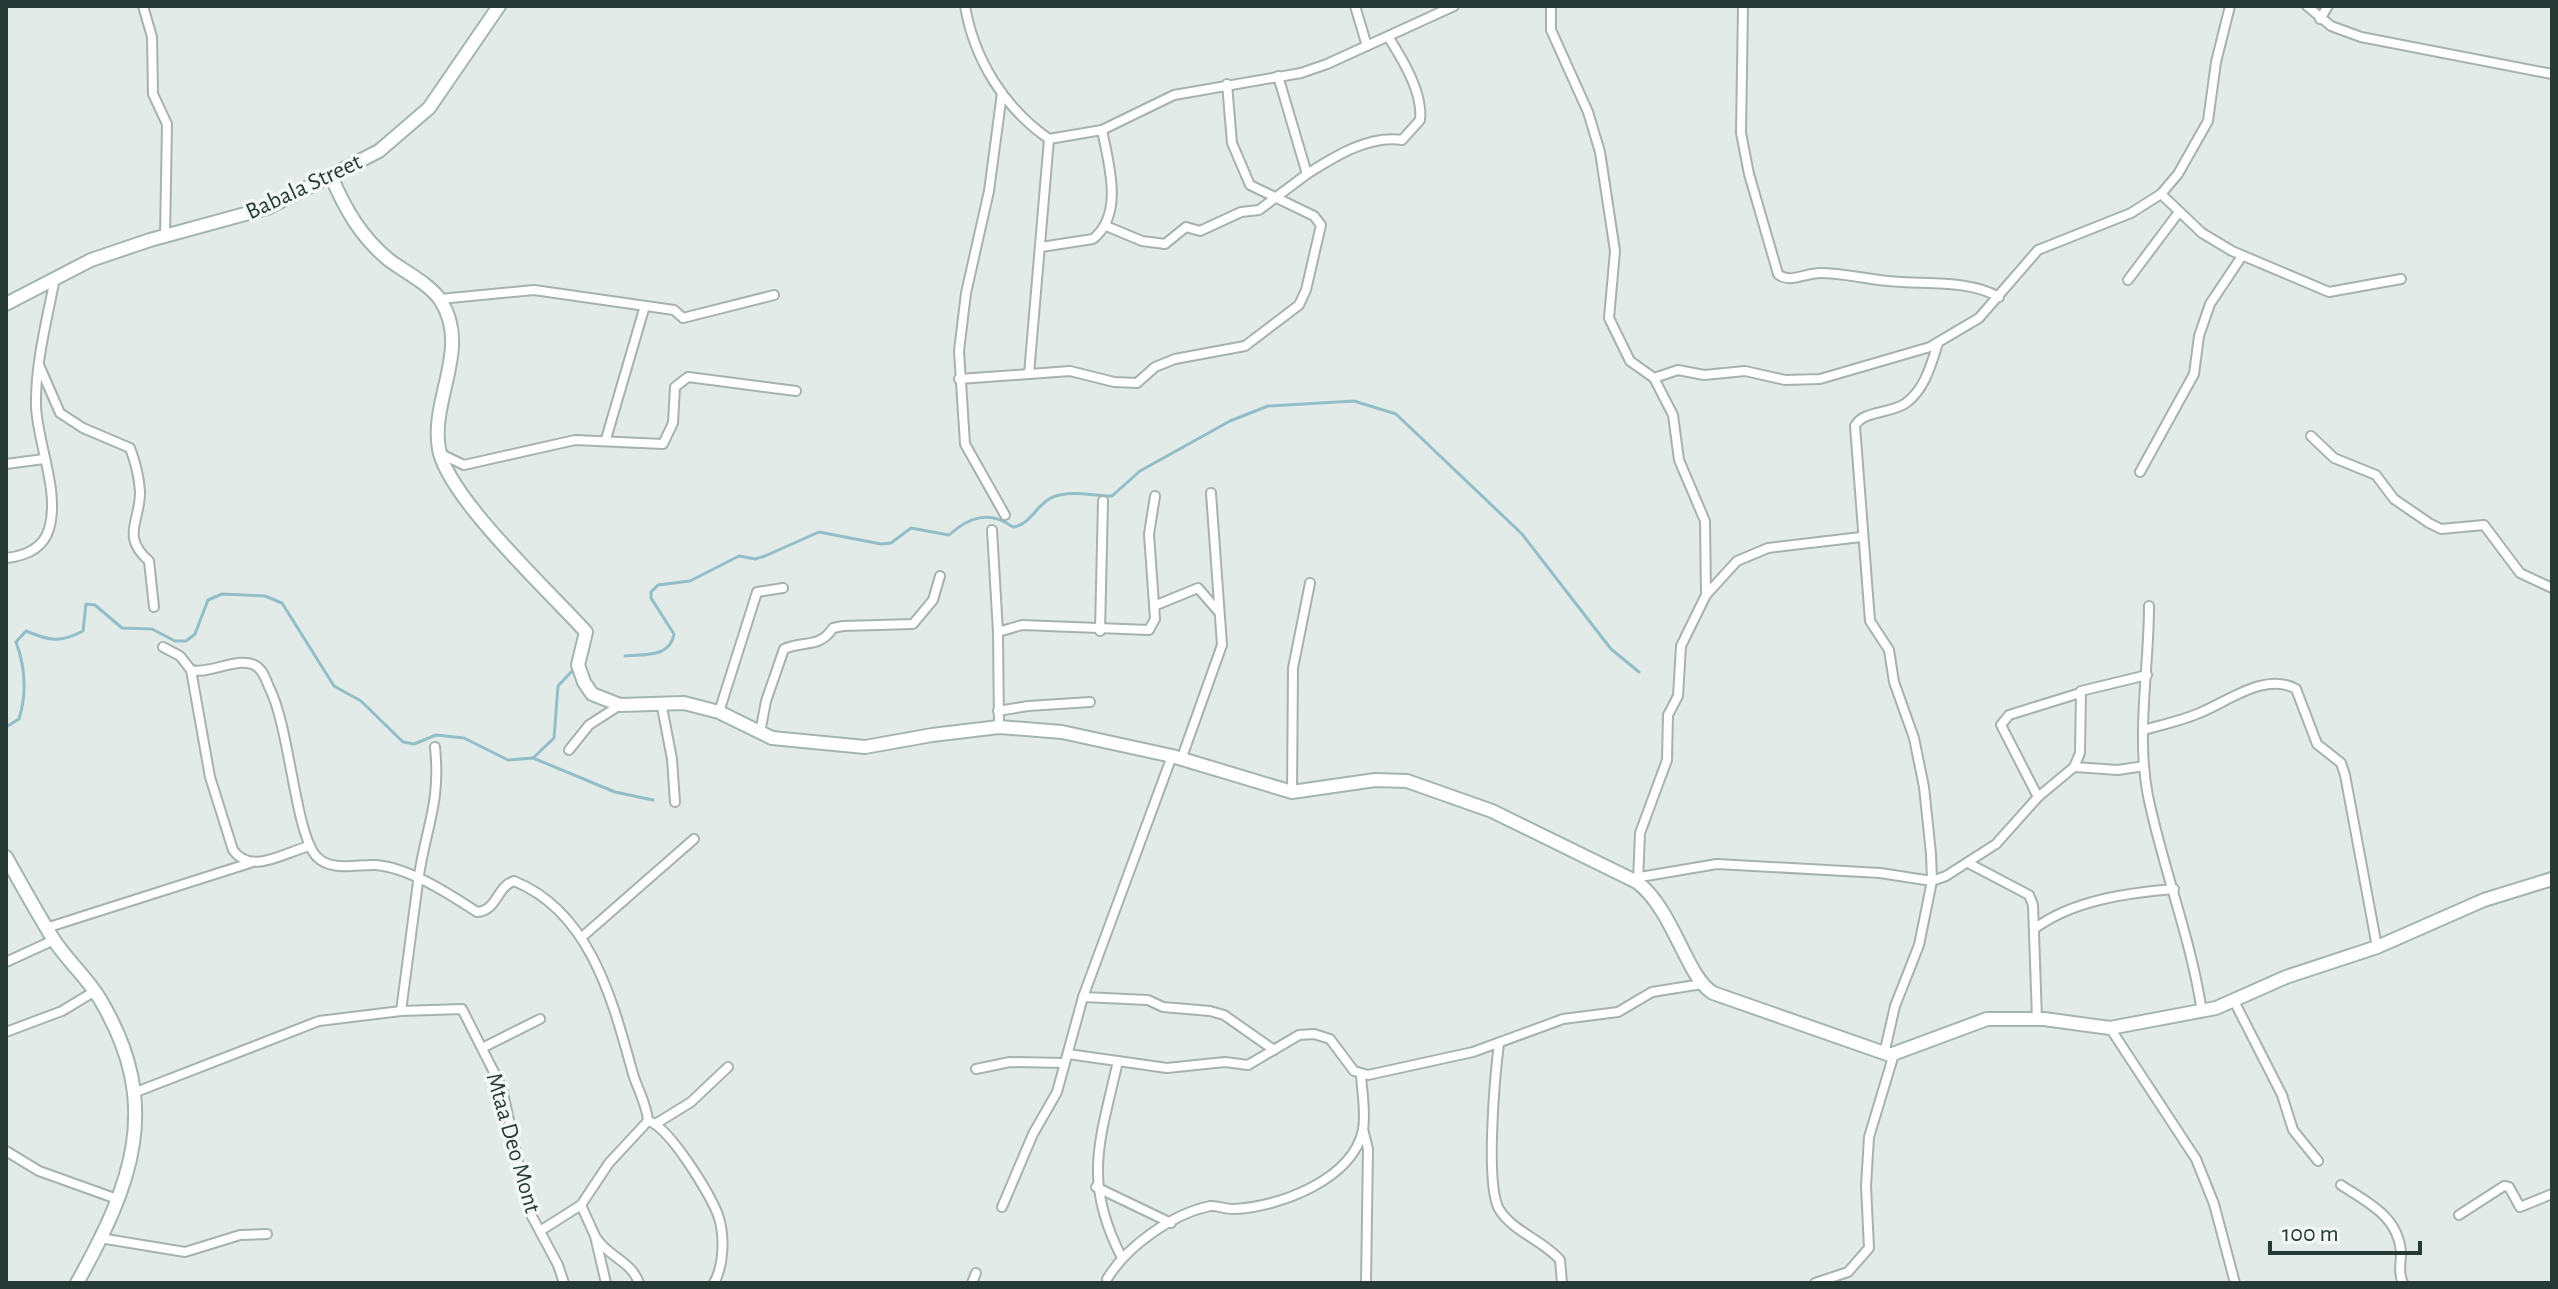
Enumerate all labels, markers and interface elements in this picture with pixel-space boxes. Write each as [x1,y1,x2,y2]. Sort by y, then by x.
street label: Babala Street [242,150,366,224]
street label: Mtaa Deo Mont [482,1070,545,1216]
scale bar [2270,1205,2420,1255]
text: 100 m [2282,1222,2339,1246]

